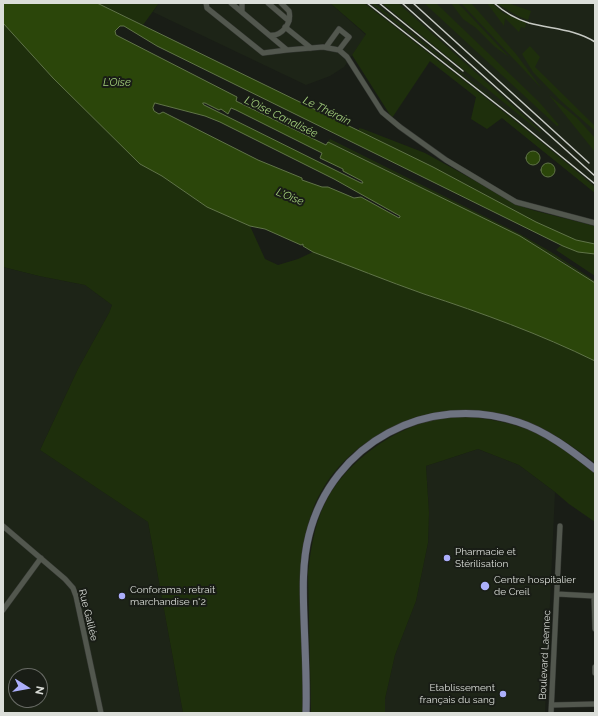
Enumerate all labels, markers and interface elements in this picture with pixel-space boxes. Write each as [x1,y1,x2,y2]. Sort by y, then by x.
water label: L’Oise [103,76,131,90]
water label: L'Oise Canalisée [242,94,320,140]
water label: Le Thérain [301,94,353,128]
water label: L'Oise [274,186,306,208]
place label: Pharmacie et Stérilisation [455,546,516,570]
marker: Pharmacie et Stérilisation [442,553,452,563]
place label: Centre hospitalier de Creil [494,574,576,598]
marker: Centre hospitalier de Creil [479,580,491,592]
place label: Conforama : retrait marchandise n°2 [130,584,215,608]
street label: Rue Galilée [76,588,100,642]
marker: Conforama : retrait marchandise n°2 [117,591,127,601]
street label: Boulevard Laennec [537,610,553,700]
north arrow [8,668,48,708]
place label: Etablissement français du sang [419,682,495,706]
text: N [32,685,46,696]
marker: Etablissement français du sang [498,689,508,699]

